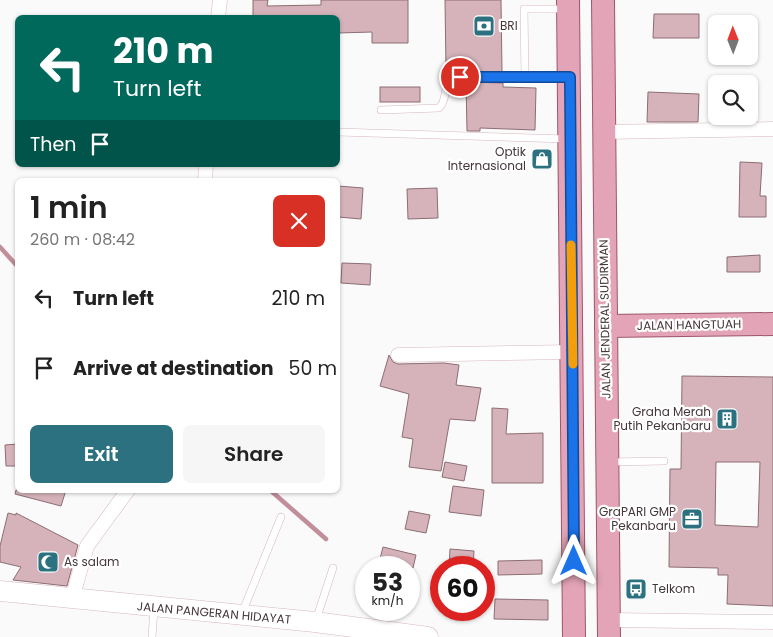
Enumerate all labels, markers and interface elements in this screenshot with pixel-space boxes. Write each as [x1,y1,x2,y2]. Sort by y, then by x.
bank icon: BRI [472,14,496,38]
north arrow [708,15,758,65]
map controls [708,15,758,125]
place label: BRI [500,17,518,34]
text: 210 m [113,26,213,75]
icon: left [30,35,95,100]
pin [439,56,481,98]
icon: arrive [446,63,474,91]
text: Turn left [113,73,201,104]
button: search [708,75,758,125]
icon: arrive [86,130,114,158]
text: Then [30,131,76,158]
place label: Optik Internasional [448,143,527,174]
shop icon: Optik Internasional [530,147,554,171]
text: 1 min [30,186,108,229]
button: close [273,195,325,247]
text: 260 m · 08:42 [30,228,135,251]
street label: JALAN JENDERAL SUDIRMAN [595,239,614,399]
icon: left [30,284,58,312]
text: Turn left [73,285,154,312]
text: 210 m [271,285,325,312]
street label: JALAN HANGTUAH [637,315,741,334]
icon: arrive [30,354,58,382]
text: Arrive at destination [73,355,274,382]
text: 50 m [289,355,337,382]
place label: Graha Merah Putih Pekanbaru [613,403,711,434]
building icon: Graha Merah Putih Pekanbaru [715,407,739,431]
button: Exit [30,425,173,483]
button: Share [183,425,325,483]
place label: GraPARI GMP Pekanbaru [599,503,676,534]
office icon: GraPARI GMP Pekanbaru [680,507,704,531]
position arrow [547,534,599,586]
mosque icon: As salam [36,550,60,574]
place label: As salam [64,553,119,570]
speed limit sign: 60 [430,556,495,621]
text: 53 [372,565,403,600]
bus stop icon: Telkom [624,577,648,601]
place label: Telkom [652,580,695,597]
text: km/h [372,592,403,609]
street label: JALAN PANGERAN HIDAYAT [136,597,292,628]

